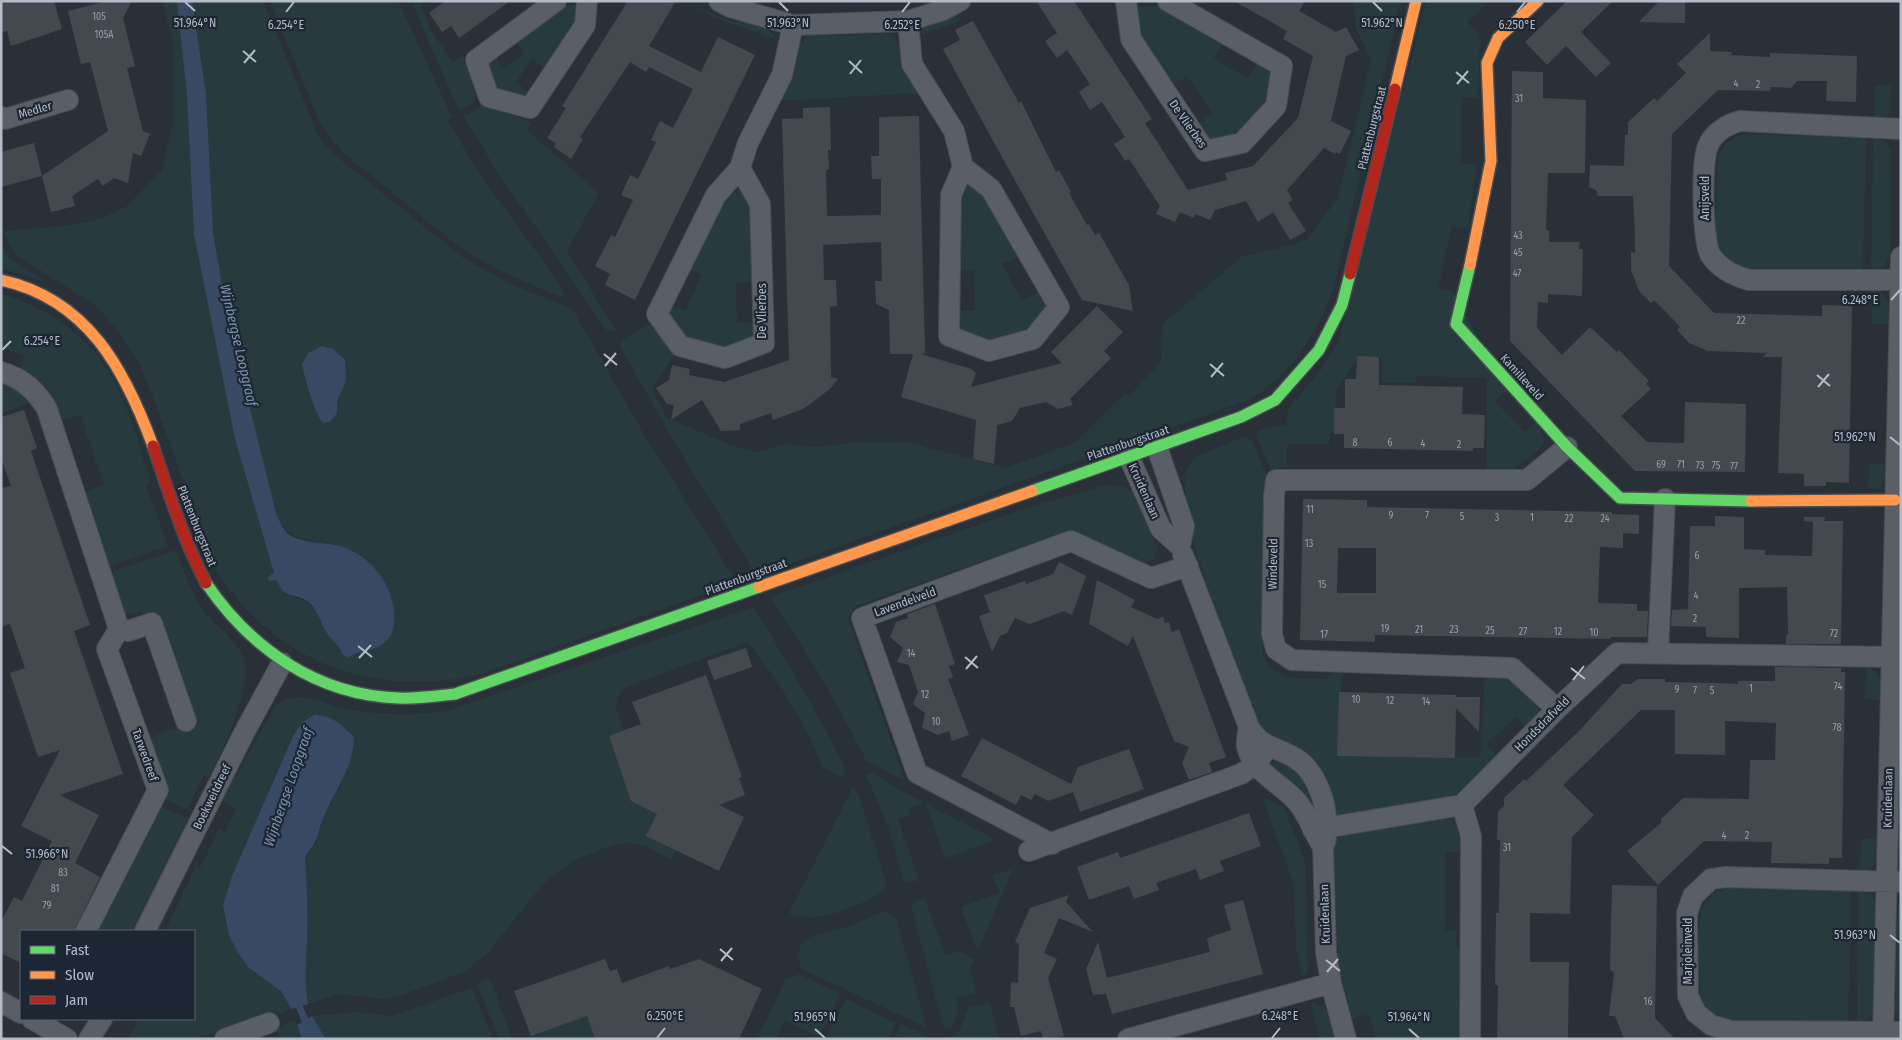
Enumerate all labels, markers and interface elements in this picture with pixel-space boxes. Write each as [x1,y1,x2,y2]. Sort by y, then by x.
house number: 105 [92,11,106,23]
text: 51.964°N [174,16,216,30]
text: 51.963°N [767,16,809,30]
text: 51.962°N [1361,16,1403,30]
text: 6.254°E [268,18,305,32]
text: 6.252°E [884,18,920,32]
text: 6.250°E [1499,18,1536,32]
house number: 105A [95,29,114,41]
house number: 4 [1734,78,1739,90]
house number: 2 [1756,79,1761,91]
street label: Plattenburgstraat [1355,85,1389,171]
house number: 31 [1515,93,1523,105]
street label: De Vlierbes [1166,97,1210,151]
street label: Medler [17,98,54,121]
street label: Anijsveld [1698,176,1712,220]
house number: 43 [1513,230,1523,242]
house number: 45 [1513,247,1523,259]
house number: 47 [1513,268,1521,280]
water label: Wijnbergse Loopgraaf [216,282,261,410]
street label: De Vlierbes [755,283,769,339]
text: 6.248°E [1842,293,1879,307]
house number: 22 [1737,315,1746,327]
text: 6.254°E [24,334,61,348]
street label: Kamilleveld [1498,351,1546,403]
street label: Plattenburgstraat [1085,422,1171,464]
text: 51.962°N [1834,430,1876,444]
house number: 8 [1353,437,1358,449]
house number: 6 [1388,437,1393,449]
house number: 4 [1421,438,1426,450]
house number: 2 [1457,439,1462,451]
house number: 69 [1656,459,1666,471]
house number: 71 [1677,459,1685,471]
house number: 73 [1696,460,1705,472]
house number: 75 [1712,460,1721,472]
street label: Kruidenlaan [1125,461,1163,521]
house number: 77 [1730,461,1738,473]
street label: Plattenburgstraat [174,484,220,568]
house number: 11 [1306,504,1314,516]
house number: 9 [1389,510,1394,522]
house number: 7 [1425,510,1429,522]
house number: 5 [1460,511,1465,523]
house number: 3 [1495,512,1500,524]
house number: 1 [1530,512,1534,524]
house number: 22 [1565,513,1574,525]
house number: 24 [1600,513,1610,525]
street label: Windeveld [1266,538,1280,590]
house number: 13 [1305,538,1314,550]
house number: 6 [1695,550,1700,562]
street label: Plattenburgstraat [703,556,789,598]
house number: 15 [1318,579,1327,591]
street label: Lavendelveld [872,584,938,620]
house number: 4 [1694,590,1699,602]
house number: 2 [1693,613,1698,625]
house number: 19 [1381,623,1390,635]
house number: 21 [1415,624,1423,636]
house number: 23 [1450,624,1459,636]
house number: 25 [1486,625,1495,637]
house number: 27 [1519,626,1527,638]
house number: 12 [1554,626,1563,638]
house number: 10 [1589,627,1599,639]
house number: 72 [1830,628,1839,640]
house number: 17 [1320,629,1328,641]
house number: 14 [907,648,916,660]
house number: 74 [1834,681,1842,693]
house number: 1 [1749,683,1753,695]
house number: 9 [1675,684,1680,696]
house number: 7 [1693,685,1697,697]
house number: 5 [1710,685,1715,697]
house number: 12 [921,689,930,701]
house number: 10 [1351,694,1361,706]
street label: Hondsdrafveld [1512,694,1572,754]
house number: 12 [1386,695,1395,707]
house number: 14 [1422,696,1431,708]
house number: 10 [931,716,941,728]
house number: 78 [1833,722,1841,734]
water label: Wijnbergse Loopgraaf [260,724,317,849]
street label: Tarwedreef [129,727,161,784]
street label: Boekweitdreef [190,761,234,832]
street label: Kruidenlaan [1880,768,1896,828]
house number: 4 [1722,830,1727,842]
house number: 2 [1745,830,1750,842]
house number: 31 [1503,842,1511,854]
text: 51.966°N [26,847,68,861]
house number: 83 [58,867,68,879]
house number: 81 [51,883,59,895]
street label: Kruidenlaan [1317,884,1333,944]
house number: 79 [43,900,52,912]
street label: Marjoleinveld [1681,918,1695,984]
text: 51.963°N [1834,928,1876,942]
legend [20,930,195,1020]
text: Fast [65,941,89,959]
text: Slow [65,966,94,984]
text: Jam [65,991,88,1009]
house number: 16 [1644,996,1652,1008]
text: 6.250°E [647,1009,684,1023]
text: 6.248°E [1262,1009,1299,1023]
text: 51.965°N [794,1010,836,1024]
text: 51.964°N [1388,1010,1430,1024]

